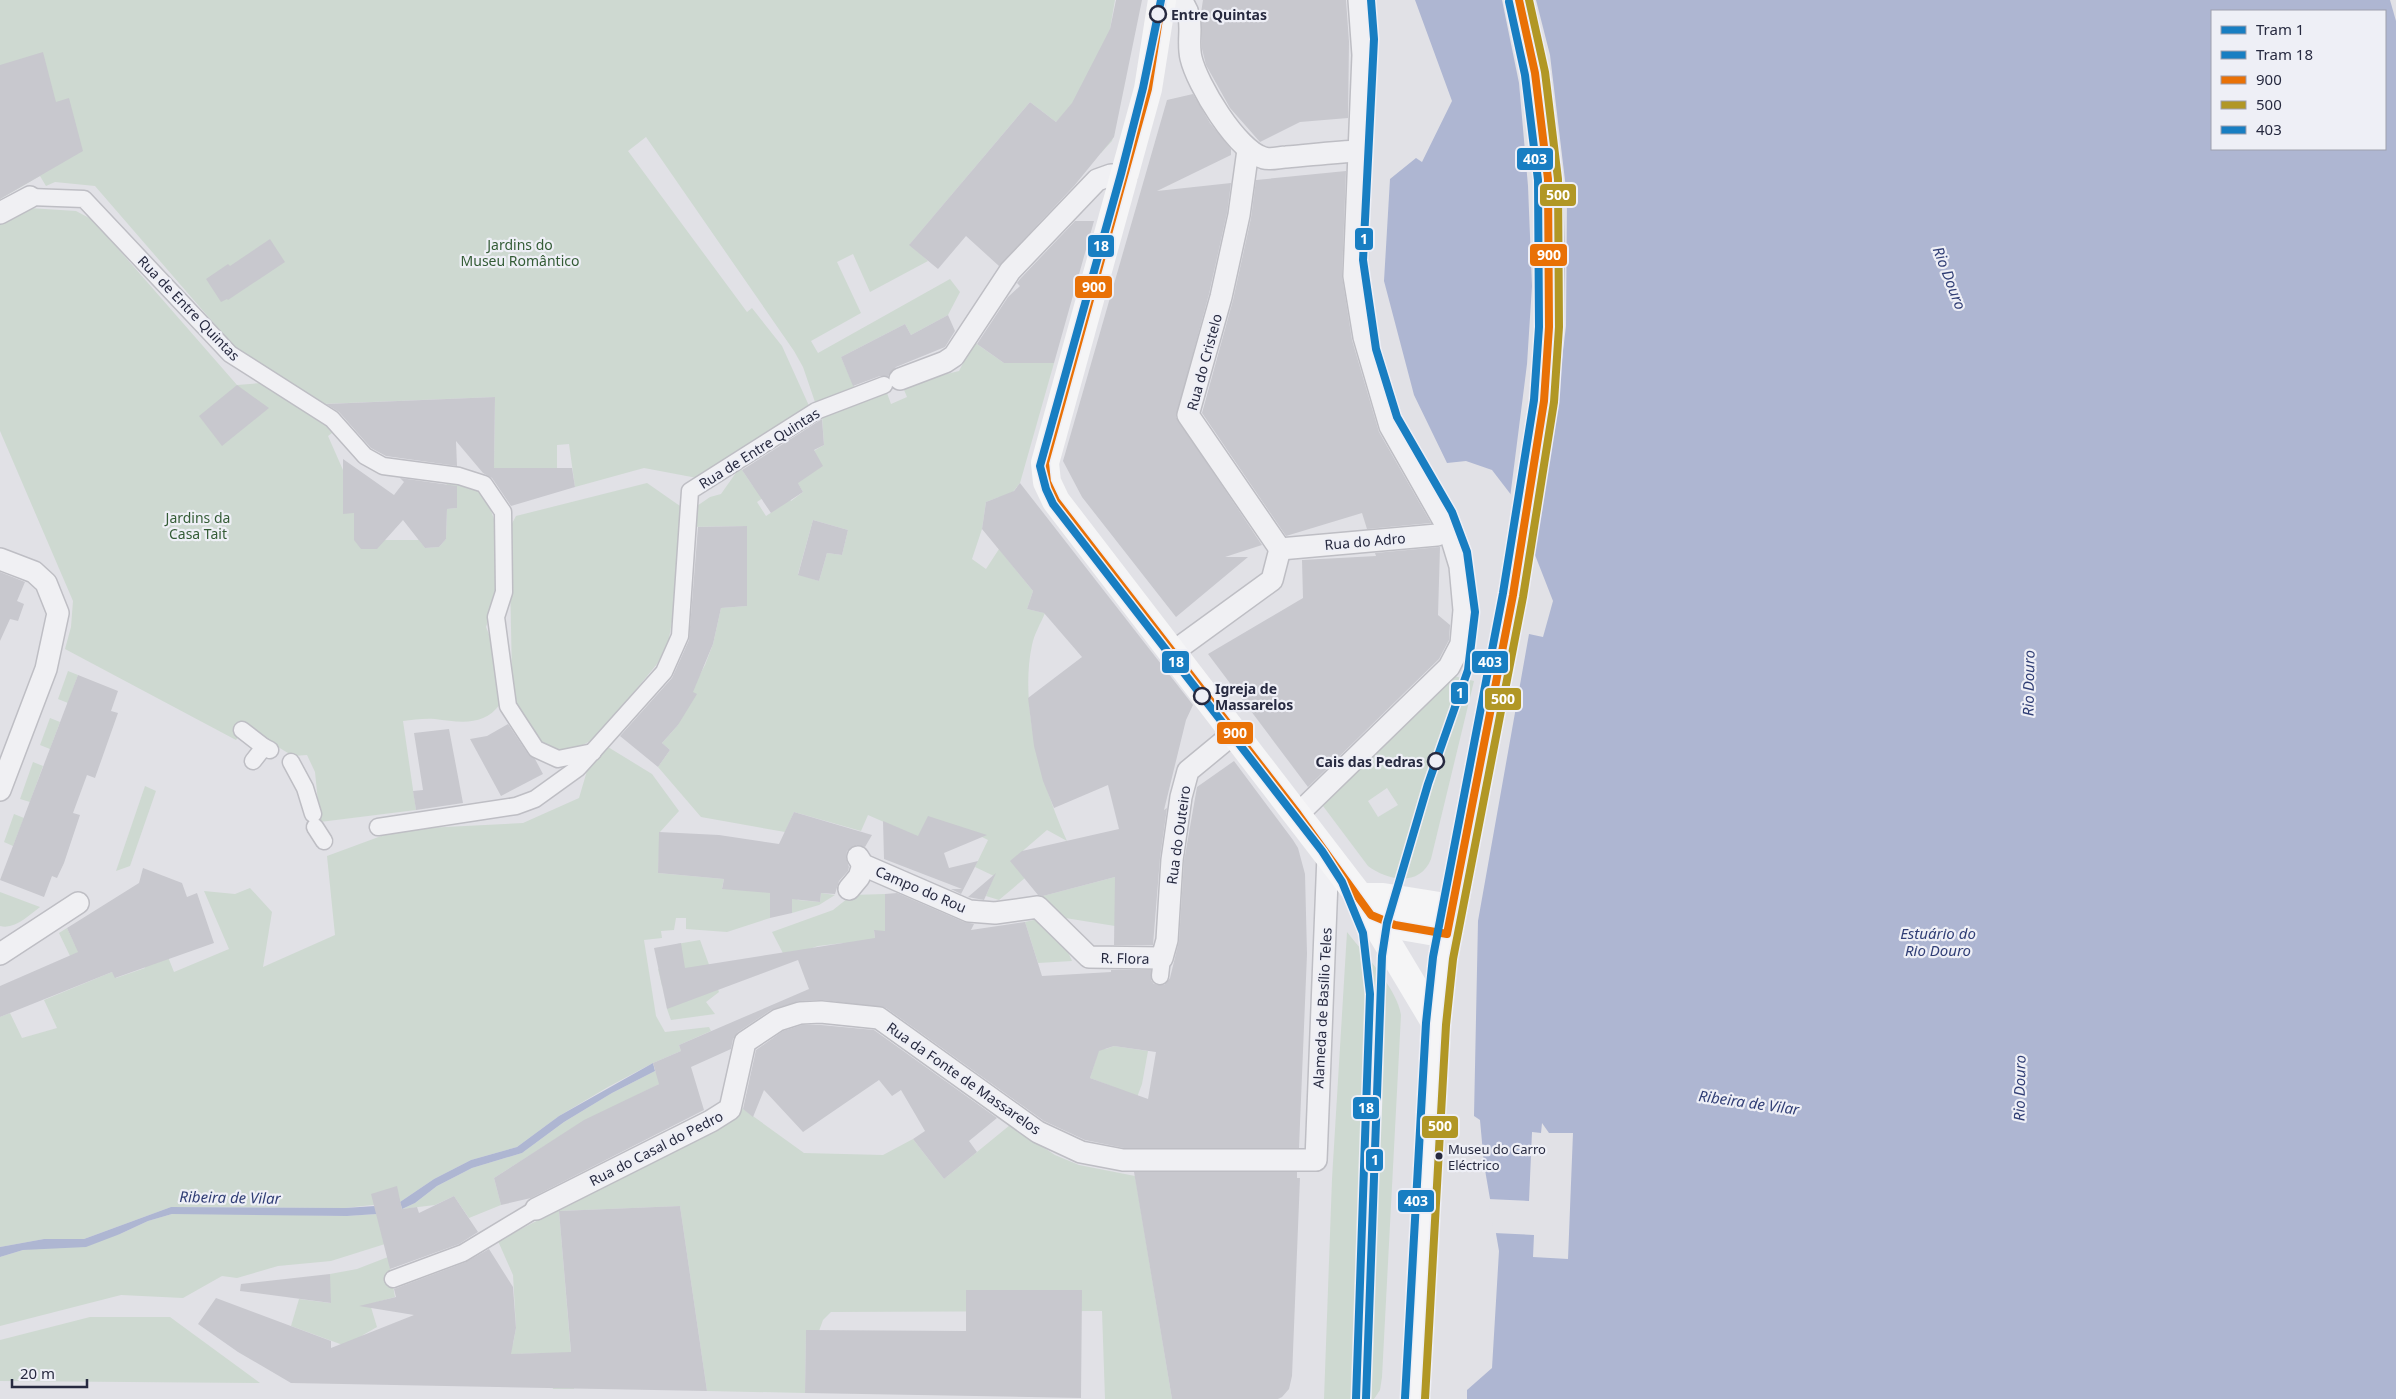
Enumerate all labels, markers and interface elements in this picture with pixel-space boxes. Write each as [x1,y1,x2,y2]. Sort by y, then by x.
marker: Entre Quintas [1149,5,1167,23]
place label: Entre Quintas [1171,5,1267,24]
legend [2211,10,2386,150]
text: Tram 1 [2256,19,2304,39]
text: Tram 18 [2256,44,2313,64]
text: 900 [2256,69,2282,89]
text: 500 [2256,94,2282,114]
text: 403 [2256,119,2282,139]
line badge: 403 [1516,147,1554,171]
text: 403 [1523,149,1547,168]
line badge: 500 [1539,183,1577,207]
text: 500 [1546,185,1570,204]
line badge: 1 [1354,227,1374,251]
text: 1 [1360,229,1368,248]
line badge: 18 [1087,234,1115,258]
park label: Jardins do Museu Romântico [461,235,579,270]
text: 18 [1093,236,1109,255]
line badge: 900 [1529,243,1568,267]
water label: Rio Douro [1929,244,1971,312]
text: 900 [1537,245,1561,264]
street label: Rua de Entre Quintas [134,251,244,365]
line badge: 900 [1074,275,1113,299]
text: 900 [1082,277,1106,296]
street label: Rua do Cristelo [1182,311,1226,413]
street label: Rua de Entre Quintas [695,403,823,493]
park label: Jardins da Casa Tait [164,508,230,543]
street label: Rua do Adro [1324,528,1406,554]
line badge: 18 [1161,650,1190,674]
line badge: 403 [1471,650,1509,674]
water label: Rio Douro [2017,650,2039,716]
text: 18 [1168,652,1184,671]
text: 403 [1478,652,1502,671]
place label: Igreja de Massarelos [1215,679,1293,714]
line badge: 1 [1450,681,1469,705]
text: 1 [1456,683,1464,702]
marker: Igreja de Massarelos [1193,687,1211,705]
line badge: 500 [1484,687,1522,711]
text: 500 [1491,689,1515,708]
line badge: 900 [1216,721,1254,745]
text: 900 [1223,723,1247,742]
place label: Cais das Pedras [1316,752,1423,771]
marker: Cais das Pedras [1427,752,1445,770]
street label: Rua do Outeiro [1162,784,1194,886]
street label: Campo do Rou [873,861,969,917]
water label: Estuário do Rio Douro [1900,923,1976,960]
street label: Alameda de Basílio Teles [1308,927,1336,1089]
street label: R. Flora [1100,948,1150,968]
street label: Rua da Fonte de Massarelos [883,1017,1045,1139]
water label: Rio Douro [2008,1055,2030,1121]
water label: Ribeira de Vilar [1698,1085,1802,1119]
line badge: 18 [1352,1096,1380,1120]
text: 18 [1358,1098,1374,1117]
street label: Rua do Casal do Pedro [586,1106,726,1190]
line badge: 500 [1421,1115,1459,1139]
text: 500 [1428,1116,1452,1135]
place label: Museu do Carro Eléctrico [1448,1140,1546,1174]
line badge: 1 [1365,1148,1384,1172]
text: 1 [1371,1150,1379,1169]
marker: Museu do Carro Eléctrico [1434,1151,1444,1161]
water label: Ribeira de Vilar [179,1186,282,1208]
line badge: 403 [1397,1189,1435,1213]
text: 403 [1404,1191,1428,1210]
scale bar [12,1356,88,1388]
text: 20 m [20,1363,55,1383]

